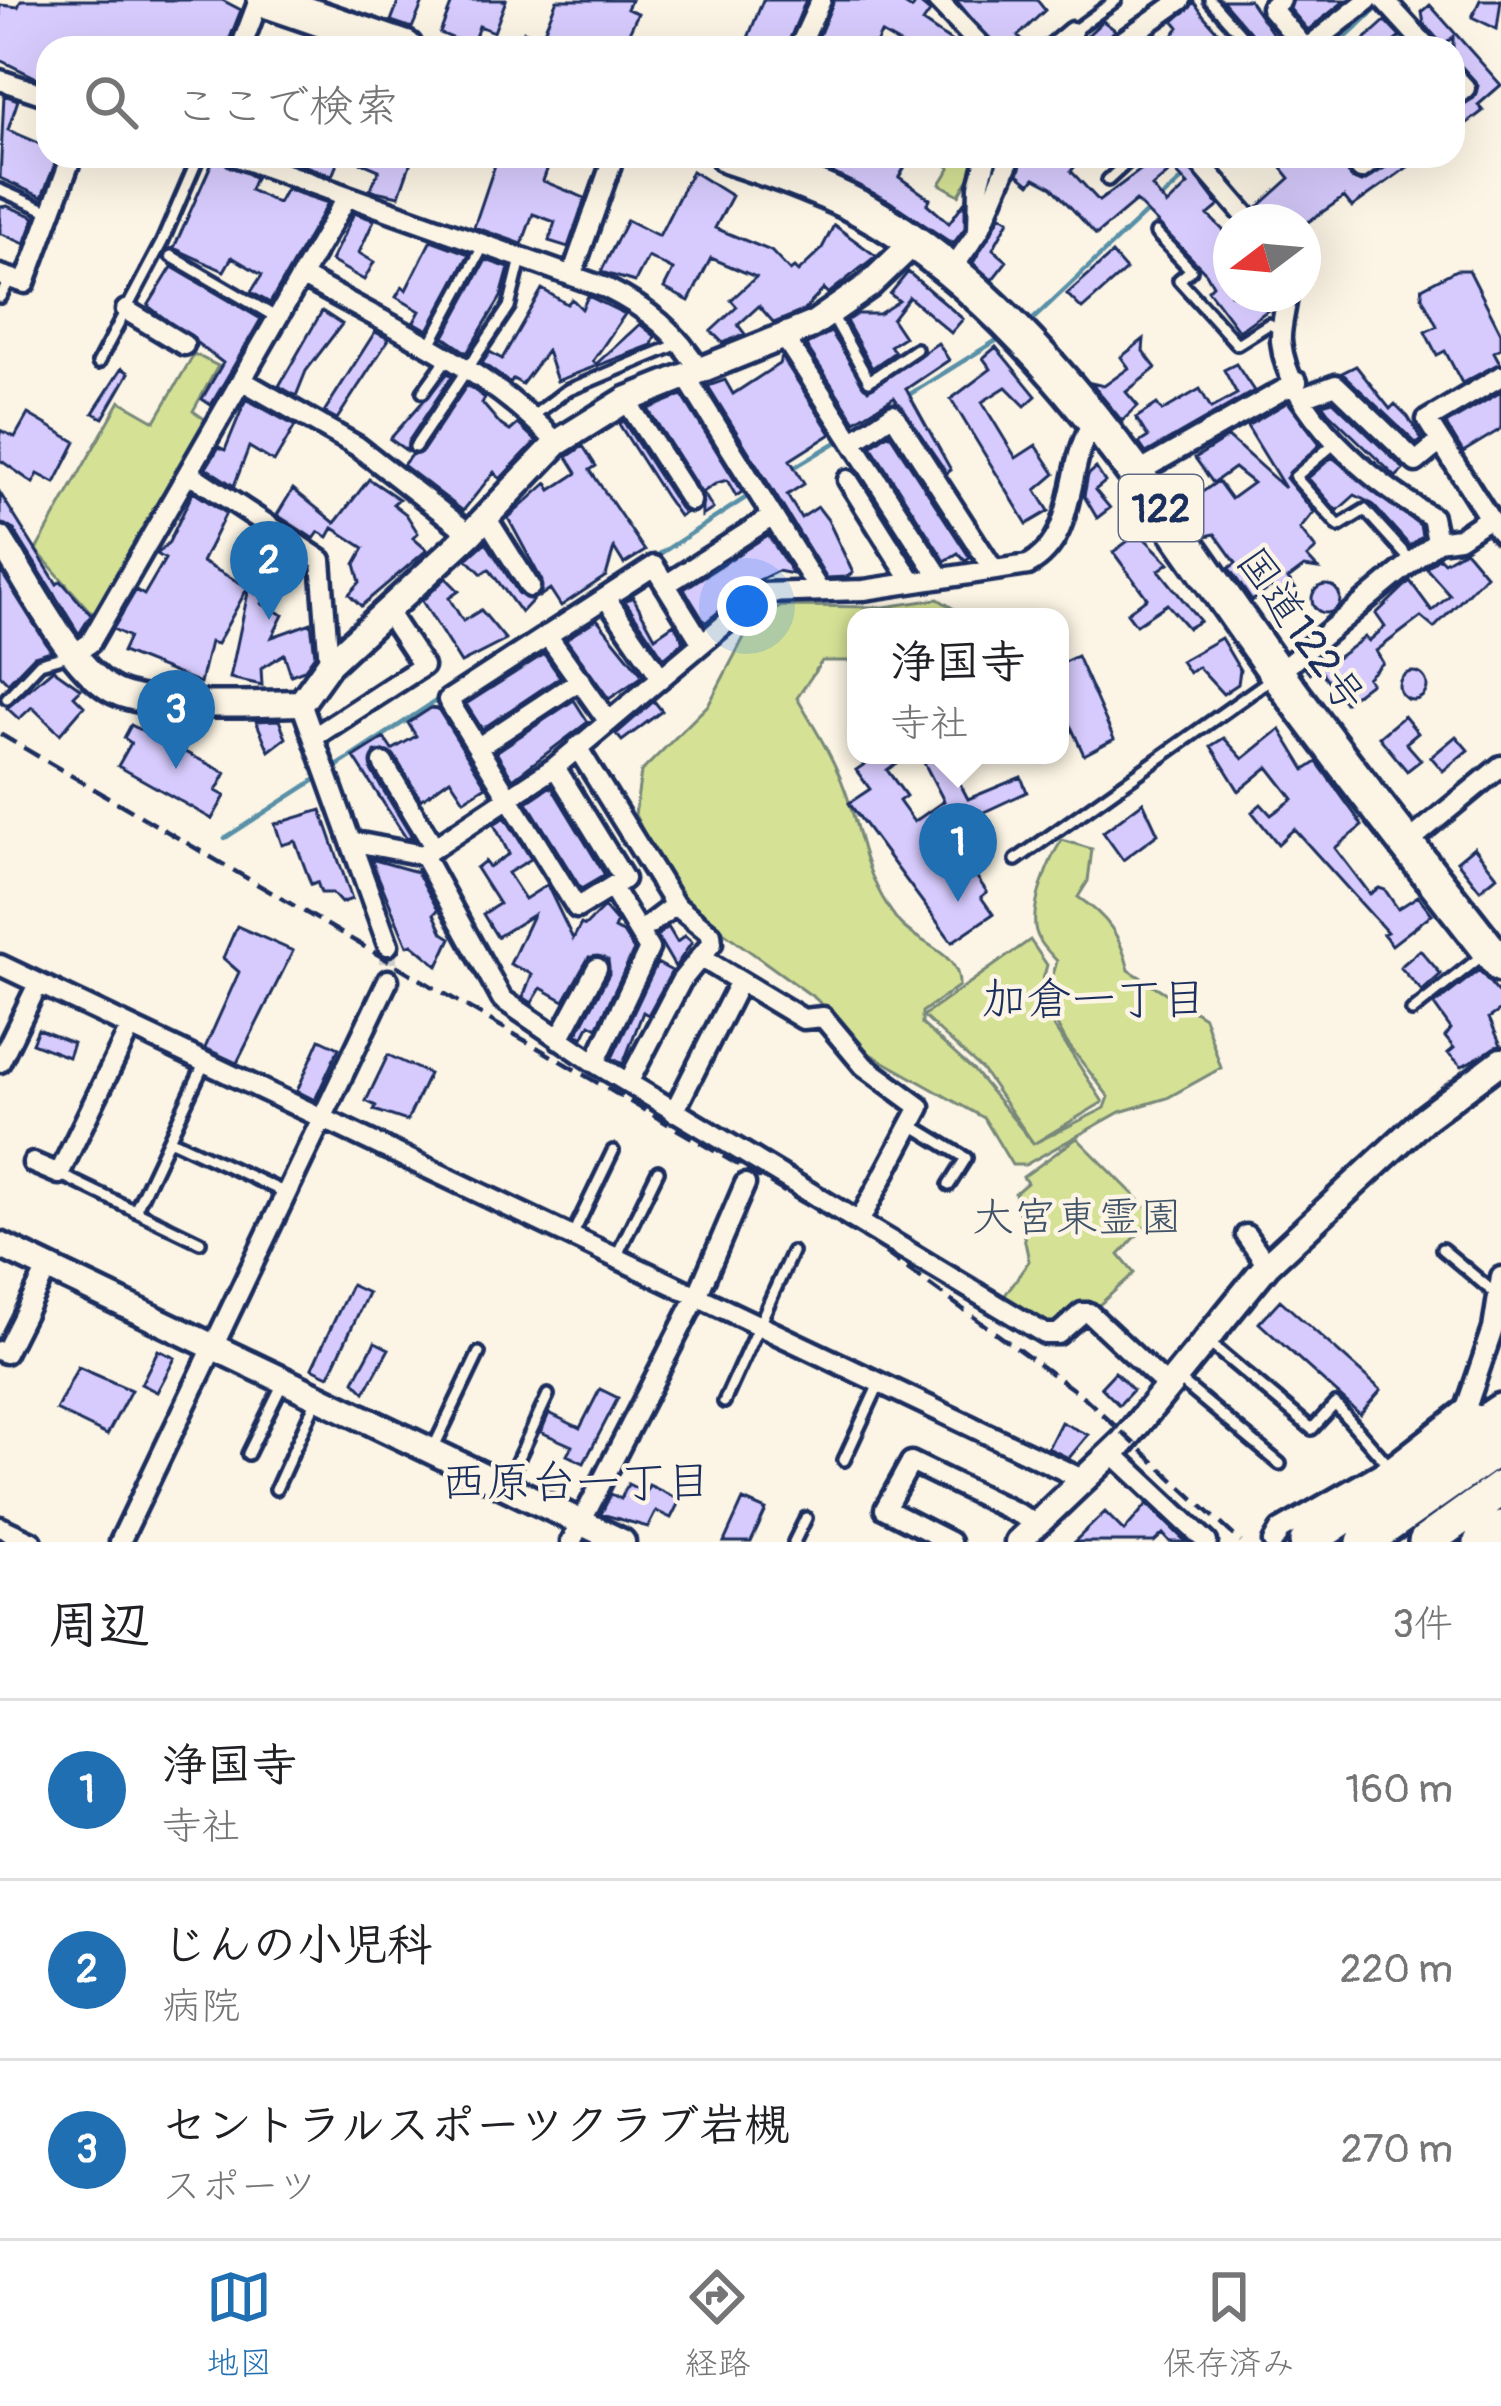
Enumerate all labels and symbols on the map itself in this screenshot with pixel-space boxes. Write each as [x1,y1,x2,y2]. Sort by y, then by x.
north arrow [1213,204,1321,312]
road number: 122 [1119,475,1203,541]
pin: 2 [230,521,308,620]
street label: 国道122号 [1225,538,1376,723]
your location [717,576,777,636]
pin: 3 [137,670,215,769]
pin: 1 [919,803,997,902]
district label: 加倉一丁目 [981,972,1207,1028]
park label: 大宮東霊園 [972,1192,1182,1244]
district label: 西原台一丁目 [441,1455,711,1511]

